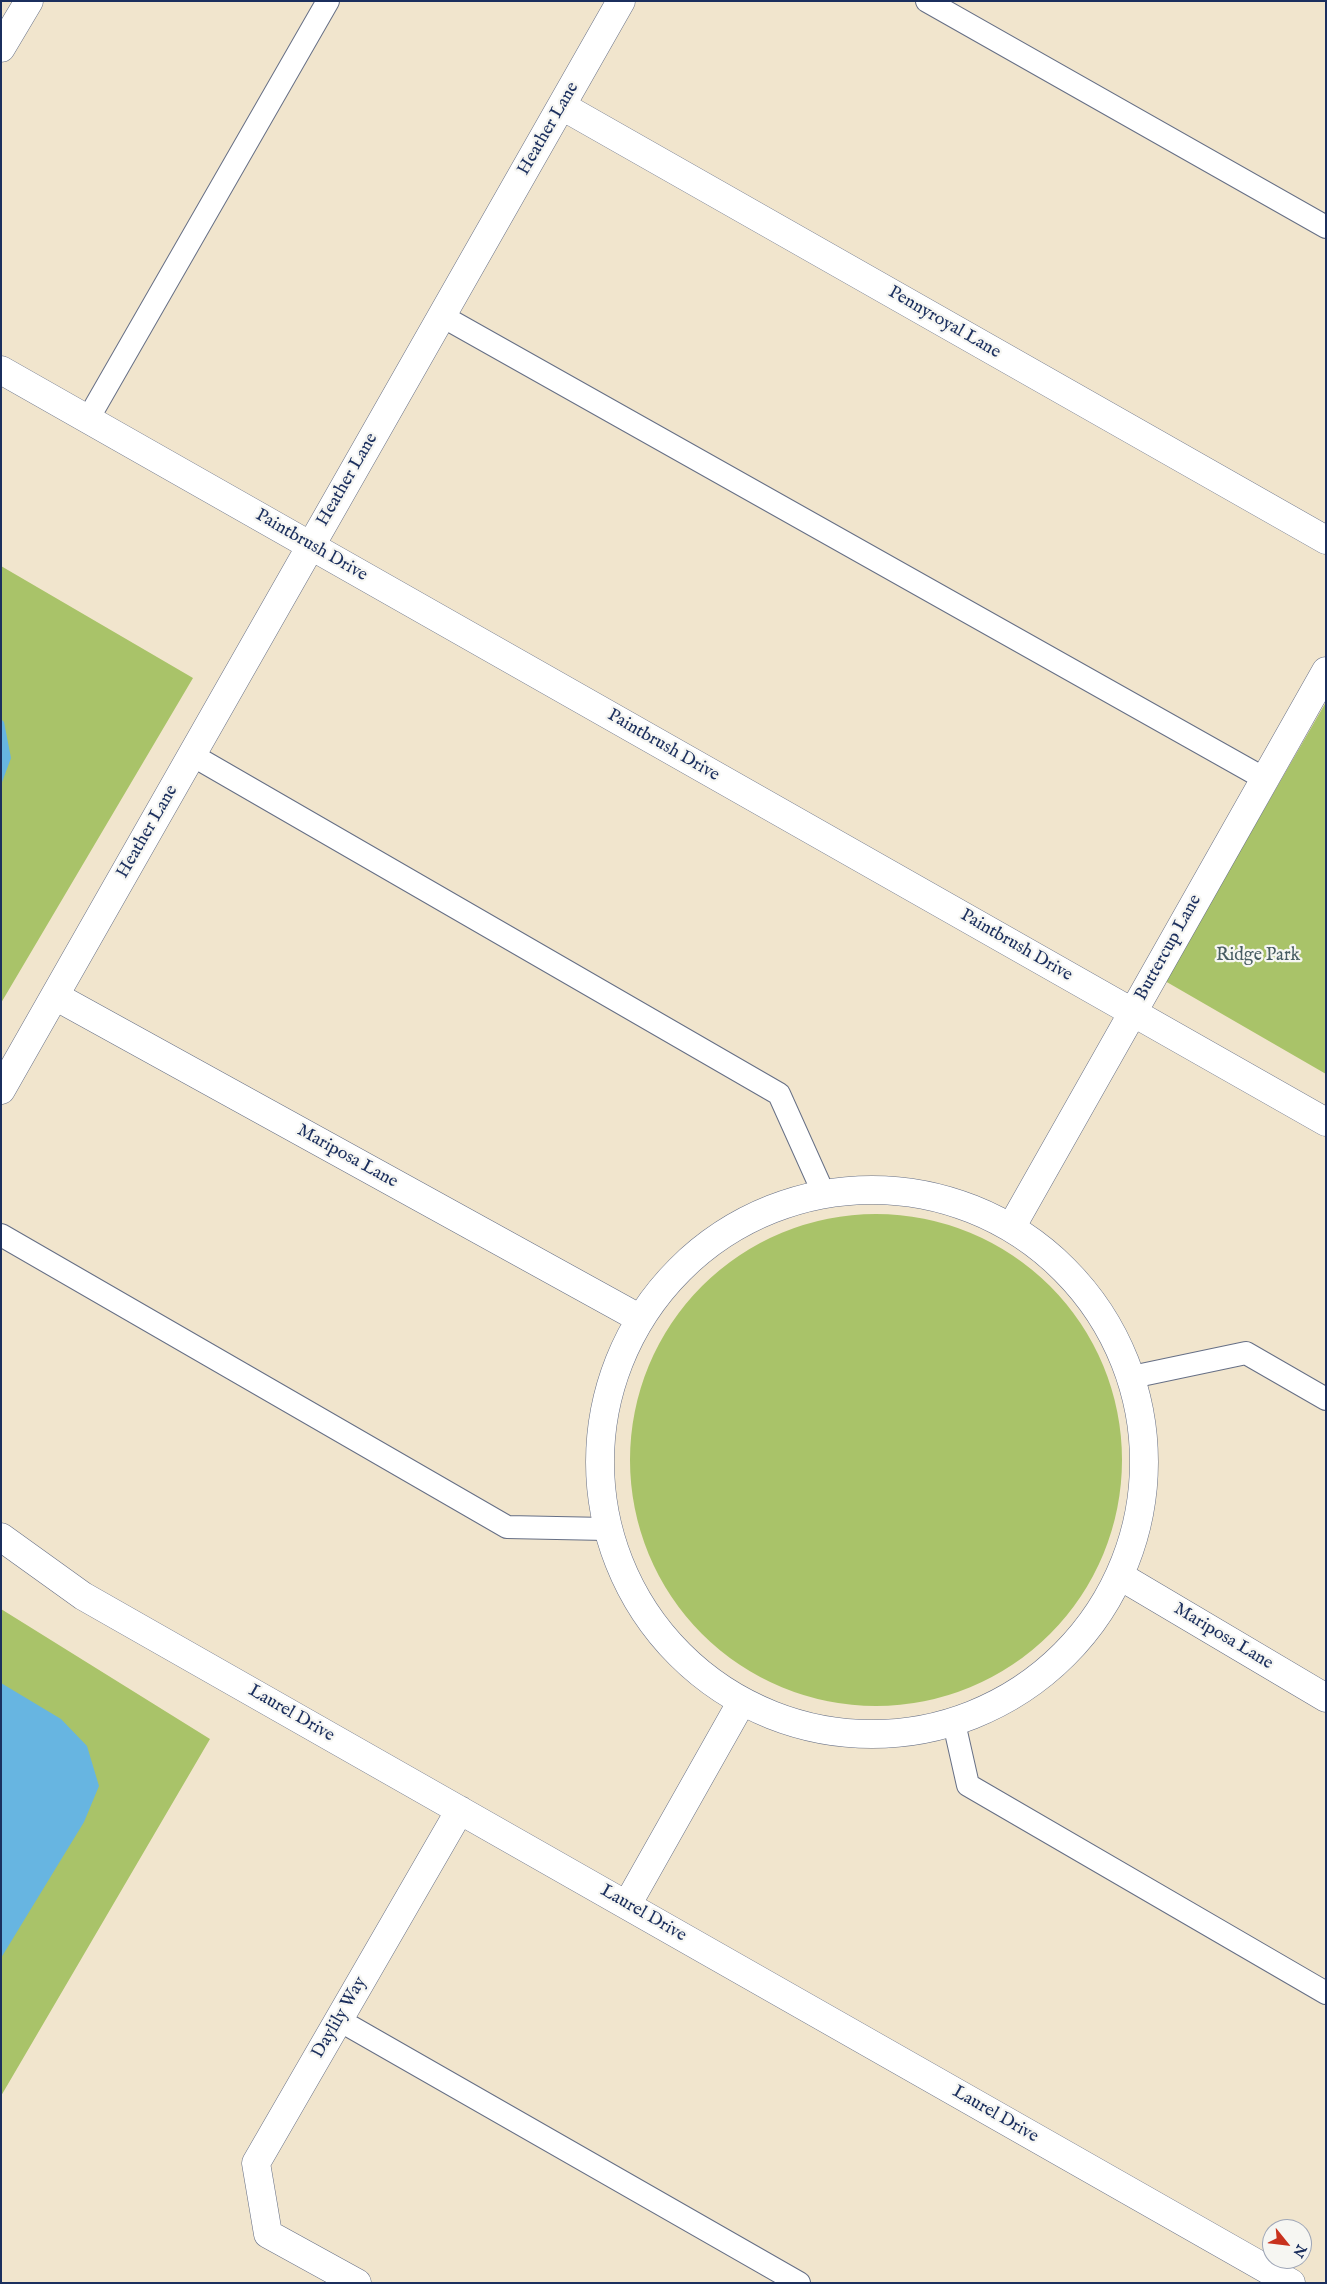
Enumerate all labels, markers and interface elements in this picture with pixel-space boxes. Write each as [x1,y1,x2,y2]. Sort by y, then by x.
street label: Heather Lane [514,78,584,180]
street label: Pennyroyal Lane [884,282,1004,364]
street label: Heather Lane [313,429,383,531]
street label: Paintbrush Drive [251,505,371,587]
street label: Paintbrush Drive [603,705,723,787]
street label: Heather Lane [113,781,183,883]
street label: Buttercup Lane [1131,891,1207,1005]
street label: Paintbrush Drive [956,905,1076,987]
park label: Ridge Park [1216,945,1300,967]
street label: Mariposa Lane [293,1120,401,1194]
street label: Mariposa Lane [1169,1599,1277,1675]
street label: Laurel Drive [244,1681,338,1747]
street label: Laurel Drive [596,1881,690,1947]
street label: Daylily Way [308,1973,372,2063]
street label: Laurel Drive [948,2082,1042,2148]
north arrow [1262,2219,1312,2269]
text: N [1288,2241,1310,2260]

